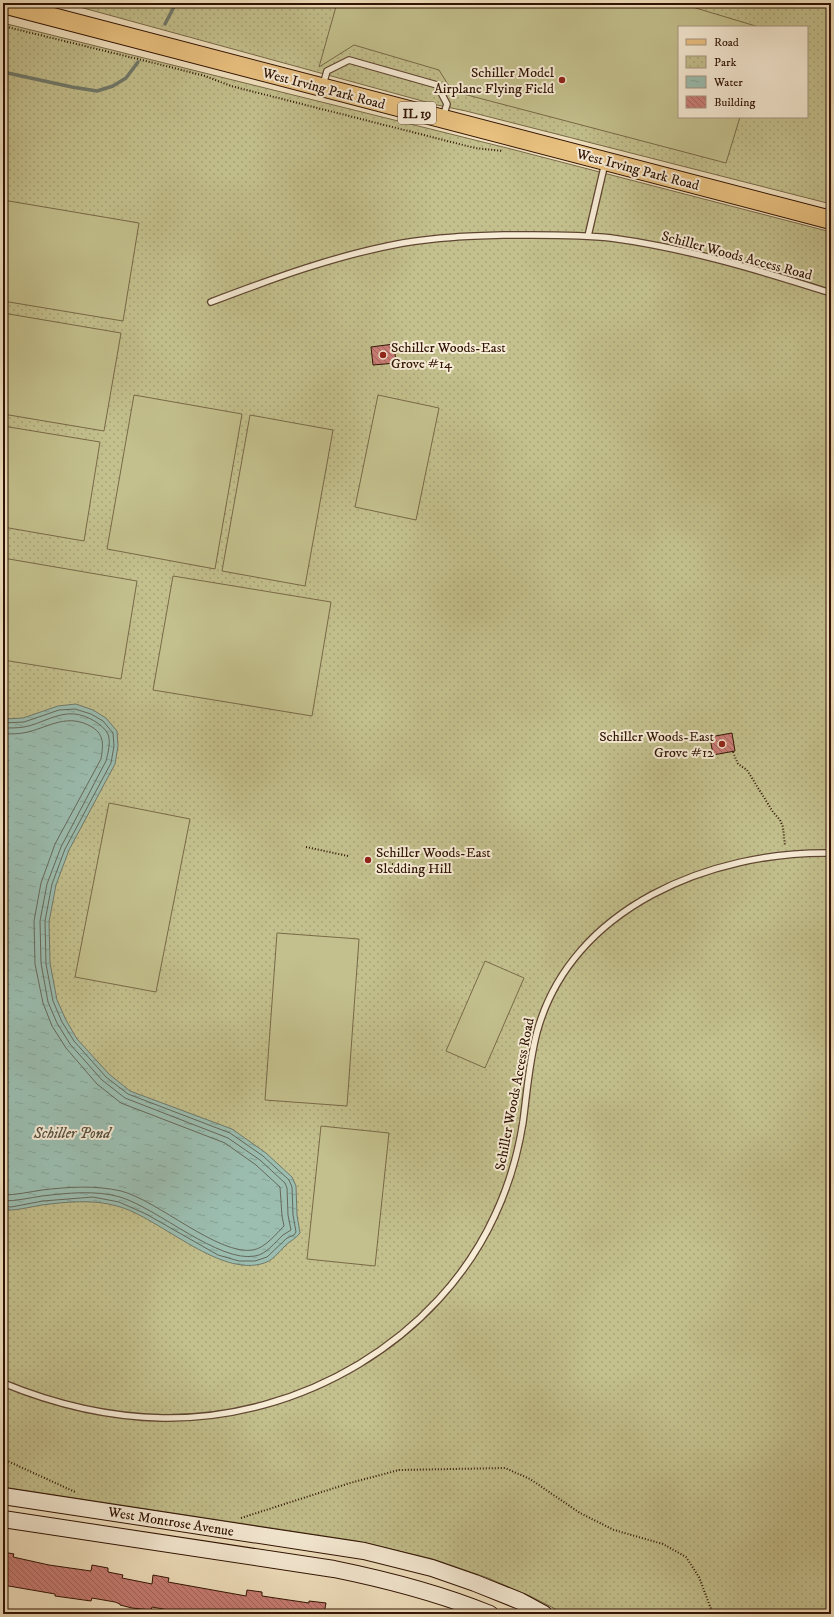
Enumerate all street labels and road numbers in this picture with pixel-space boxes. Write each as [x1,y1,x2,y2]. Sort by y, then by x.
street label: West Irving Park Road [259,64,387,114]
road number: IL 19 [398,102,436,124]
street label: West Irving Park Road [573,145,701,195]
street label: Schiller Woods Access Road [659,227,814,285]
street label: Schiller Woods Access Road [491,1016,539,1172]
street label: West Montrose Avenue [106,1503,235,1541]

